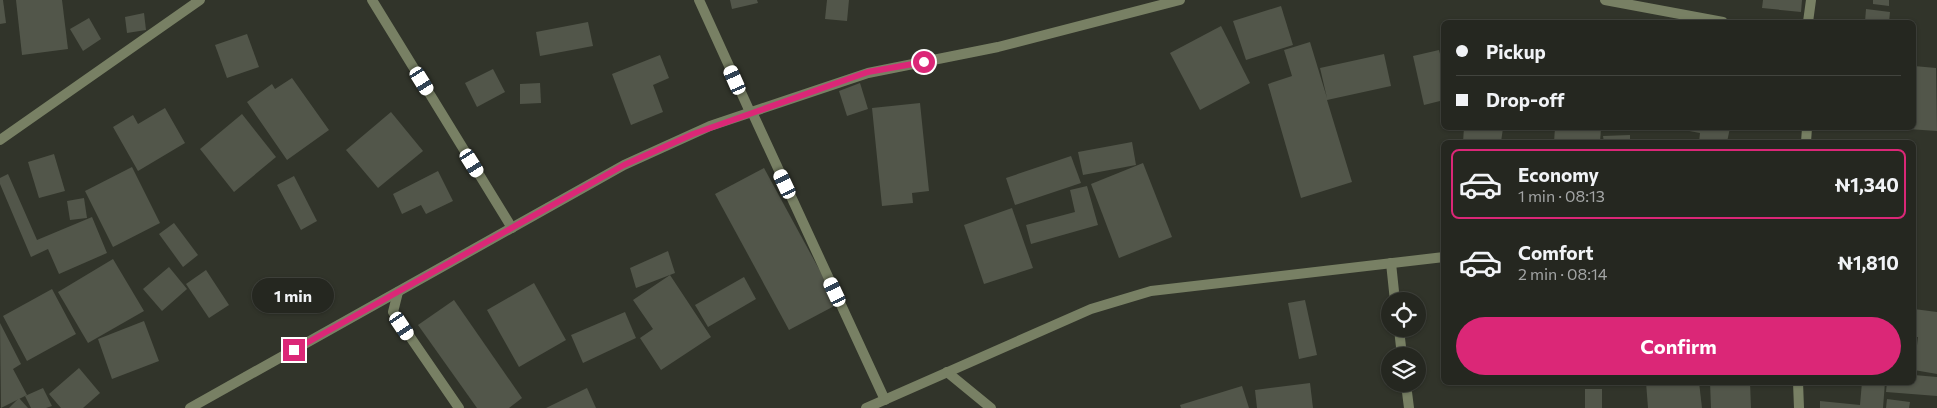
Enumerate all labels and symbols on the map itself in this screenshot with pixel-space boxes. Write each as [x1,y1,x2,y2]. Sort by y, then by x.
route start [913,51,935,73]
car [722,63,747,97]
car [407,64,436,98]
car [457,146,486,180]
car [771,167,798,201]
car [821,275,848,309]
callout: 1 min [253,278,335,312]
car [387,309,416,343]
route end [283,339,305,361]

